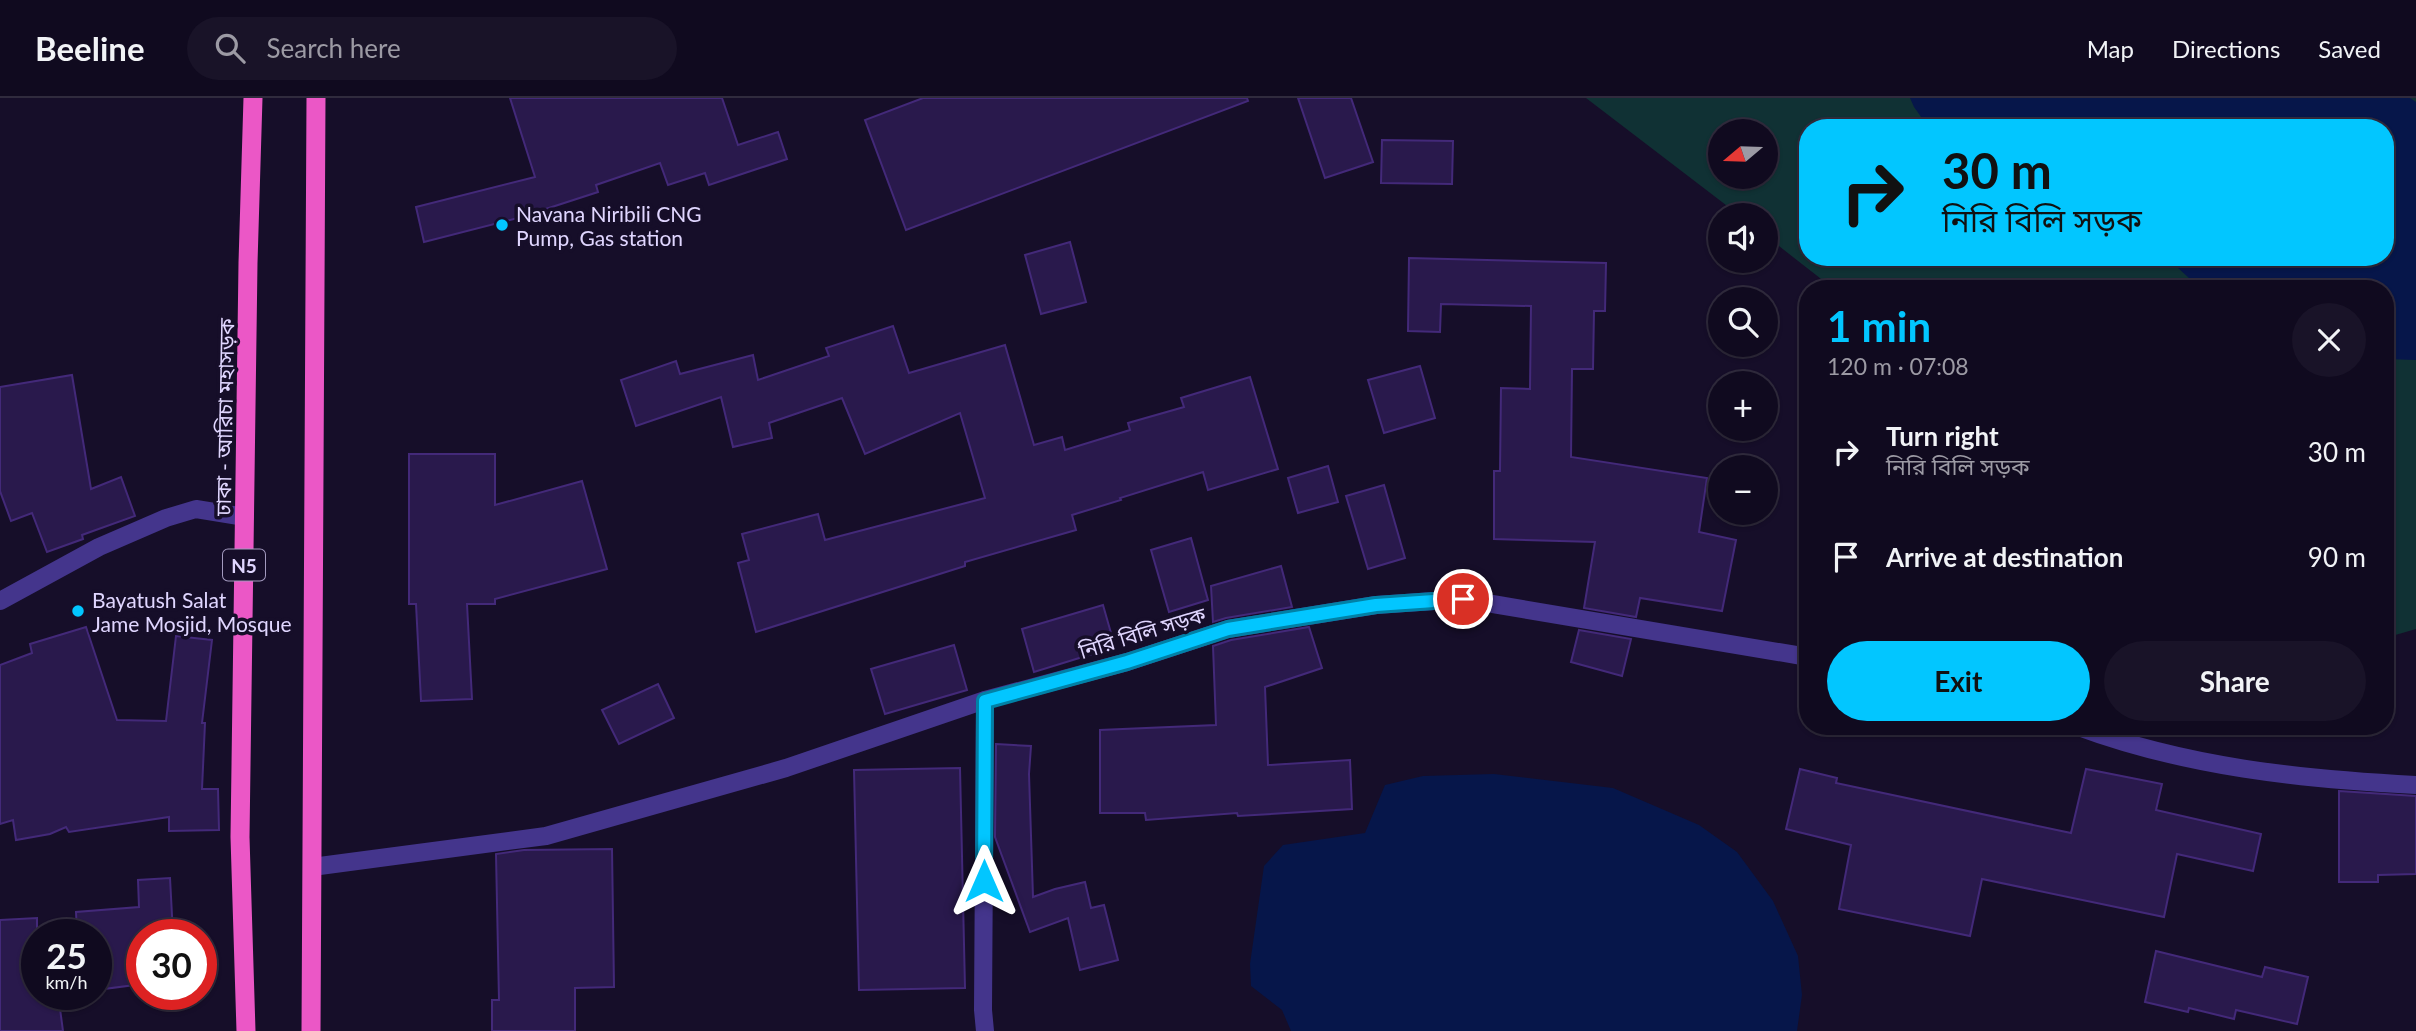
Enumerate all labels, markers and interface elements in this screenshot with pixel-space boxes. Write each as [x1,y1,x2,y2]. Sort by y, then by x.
search box [187,17,677,80]
text: Beeline [35,28,145,68]
icon: search [211,29,249,67]
text: Search here [267,32,401,64]
text: Map [2087,34,2134,63]
text: Directions [2172,34,2280,63]
text: Saved [2318,34,2381,63]
north arrow [1708,119,1778,189]
map controls [1708,119,1778,525]
text: 30 m [1942,141,2052,199]
icon: right [1827,147,1918,238]
text: নিরি বিলি সড়ক [1942,200,2142,239]
place label: Navana Niribili CNG Pump, Gas station [516,201,702,250]
button: sound [1708,203,1778,273]
marker: Navana Niribili CNG Pump, Gas station [494,217,510,233]
button: search [1708,287,1778,357]
text: 1 min [1827,301,1931,351]
button: close [2292,303,2366,377]
street label: ঢাকা - আরিচা মহাসড়ক [210,317,238,517]
text: 120 m · 07:08 [1827,352,1969,380]
button: + [1708,371,1778,441]
text: Turn right [1886,420,1999,452]
icon: right [1827,433,1865,471]
text: 30 m [2308,436,2366,468]
text: নিরি বিলি সড়ক [1886,452,2030,480]
button: − [1708,455,1778,525]
icon: arrive [1827,538,1865,576]
text: Arrive at destination [1886,541,2123,573]
text: 90 m [2308,541,2366,573]
road number: N5 [223,550,265,580]
pin [1433,569,1493,629]
icon: arrive [1444,580,1482,618]
place label: Bayatush Salat Jame Mosjid, Mosque [92,587,292,636]
street label: নিরি বিলি সড়ক [1075,601,1209,663]
marker: Bayatush Salat Jame Mosjid, Mosque [70,603,86,619]
button: Exit [1827,641,2090,721]
button: Share [2104,641,2366,721]
position arrow [947,844,1021,918]
speed limit sign: 30 [126,919,217,1010]
text: 25 [46,934,87,976]
text: km/h [45,971,88,993]

